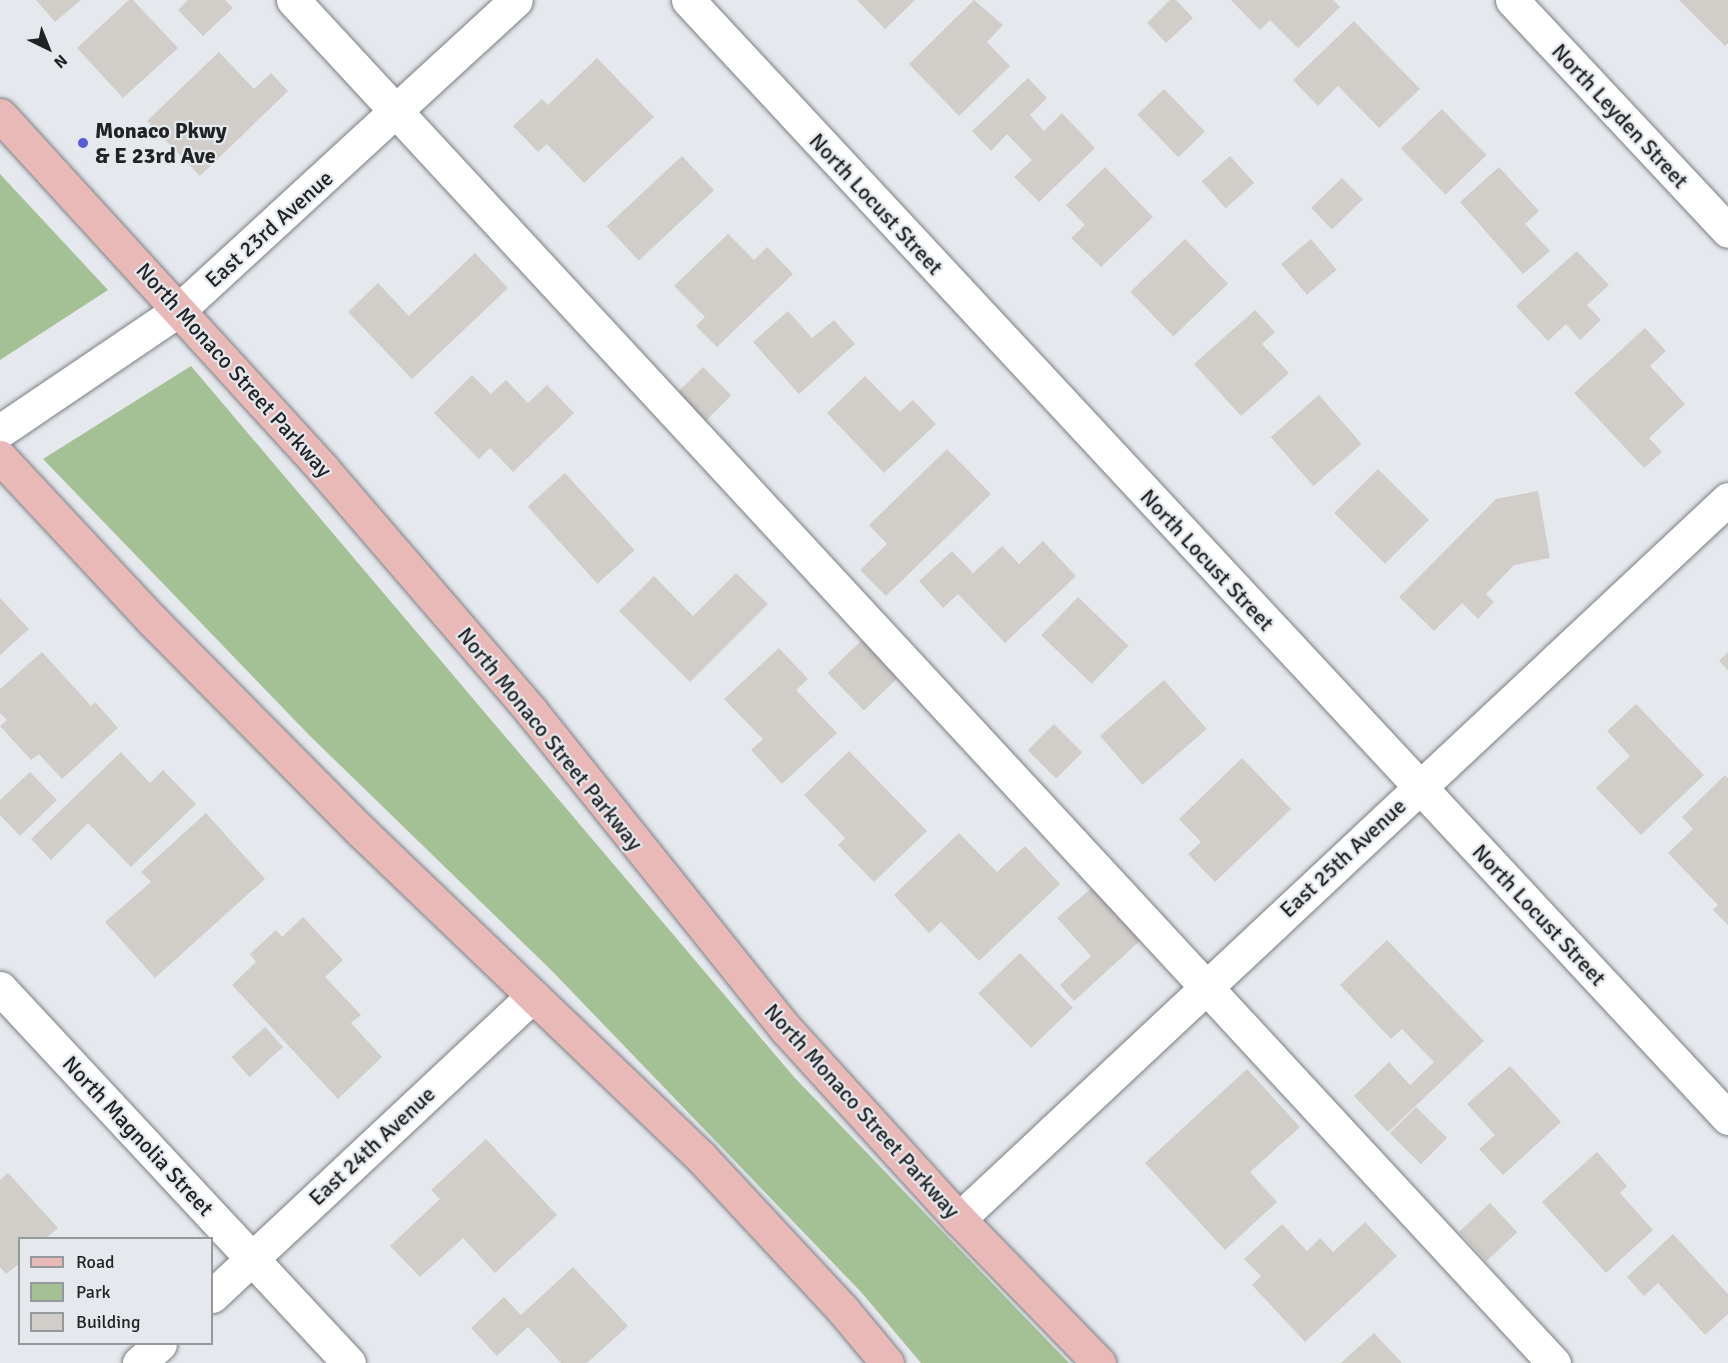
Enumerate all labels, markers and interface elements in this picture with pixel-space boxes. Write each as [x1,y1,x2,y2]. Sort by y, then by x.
north arrow [18,18,78,78]
street label: North Leyden Street [1546,38,1694,194]
text: N [49,50,71,72]
place label: Monaco Pkwy & E 23rd Ave [95,117,227,168]
street label: North Locust Street [804,128,948,280]
marker: Monaco Pkwy & E 23rd Ave [76,136,90,150]
street label: East 23rd Avenue [200,165,338,293]
street label: North Monaco Street Parkway [131,257,337,483]
street label: North Locust Street [1135,484,1279,636]
street label: North Monaco Street Parkway [452,622,648,856]
street label: East 25th Avenue [1274,793,1412,923]
street label: North Locust Street [1467,839,1611,991]
street label: North Monaco Street Parkway [759,998,965,1224]
street label: North Magnolia Street [57,1051,219,1221]
street label: East 24th Avenue [303,1081,441,1211]
legend [18,1237,213,1345]
text: Road [76,1251,115,1273]
text: Park [76,1281,111,1303]
text: Building [76,1311,140,1333]

